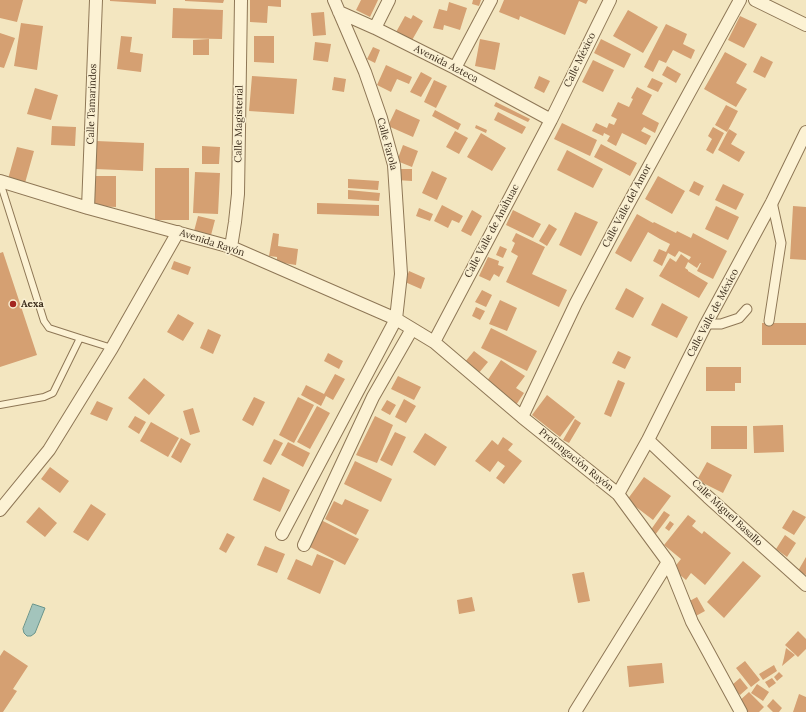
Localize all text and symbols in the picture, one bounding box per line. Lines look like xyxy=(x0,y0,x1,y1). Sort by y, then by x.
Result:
street label: Calle México xyxy=(562,31,598,89)
street label: Avenida Azteca xyxy=(412,43,480,85)
street label: Calle Tamarindos xyxy=(85,63,99,145)
street label: Calle Magisterial xyxy=(232,85,246,163)
street label: Calle Farola xyxy=(374,116,400,172)
street label: Calle Valle del Amor xyxy=(600,162,654,250)
street label: Calle Valle de Anáhuac xyxy=(462,182,522,280)
street label: Avenida Rayón xyxy=(178,227,246,259)
street label: Calle Valle de México xyxy=(685,267,741,359)
place label: Aexa xyxy=(21,298,44,310)
marker: Aexa xyxy=(8,299,18,309)
street label: Prolongación Rayón xyxy=(536,426,616,494)
street label: Calle Miguel Basallo xyxy=(689,477,765,549)

